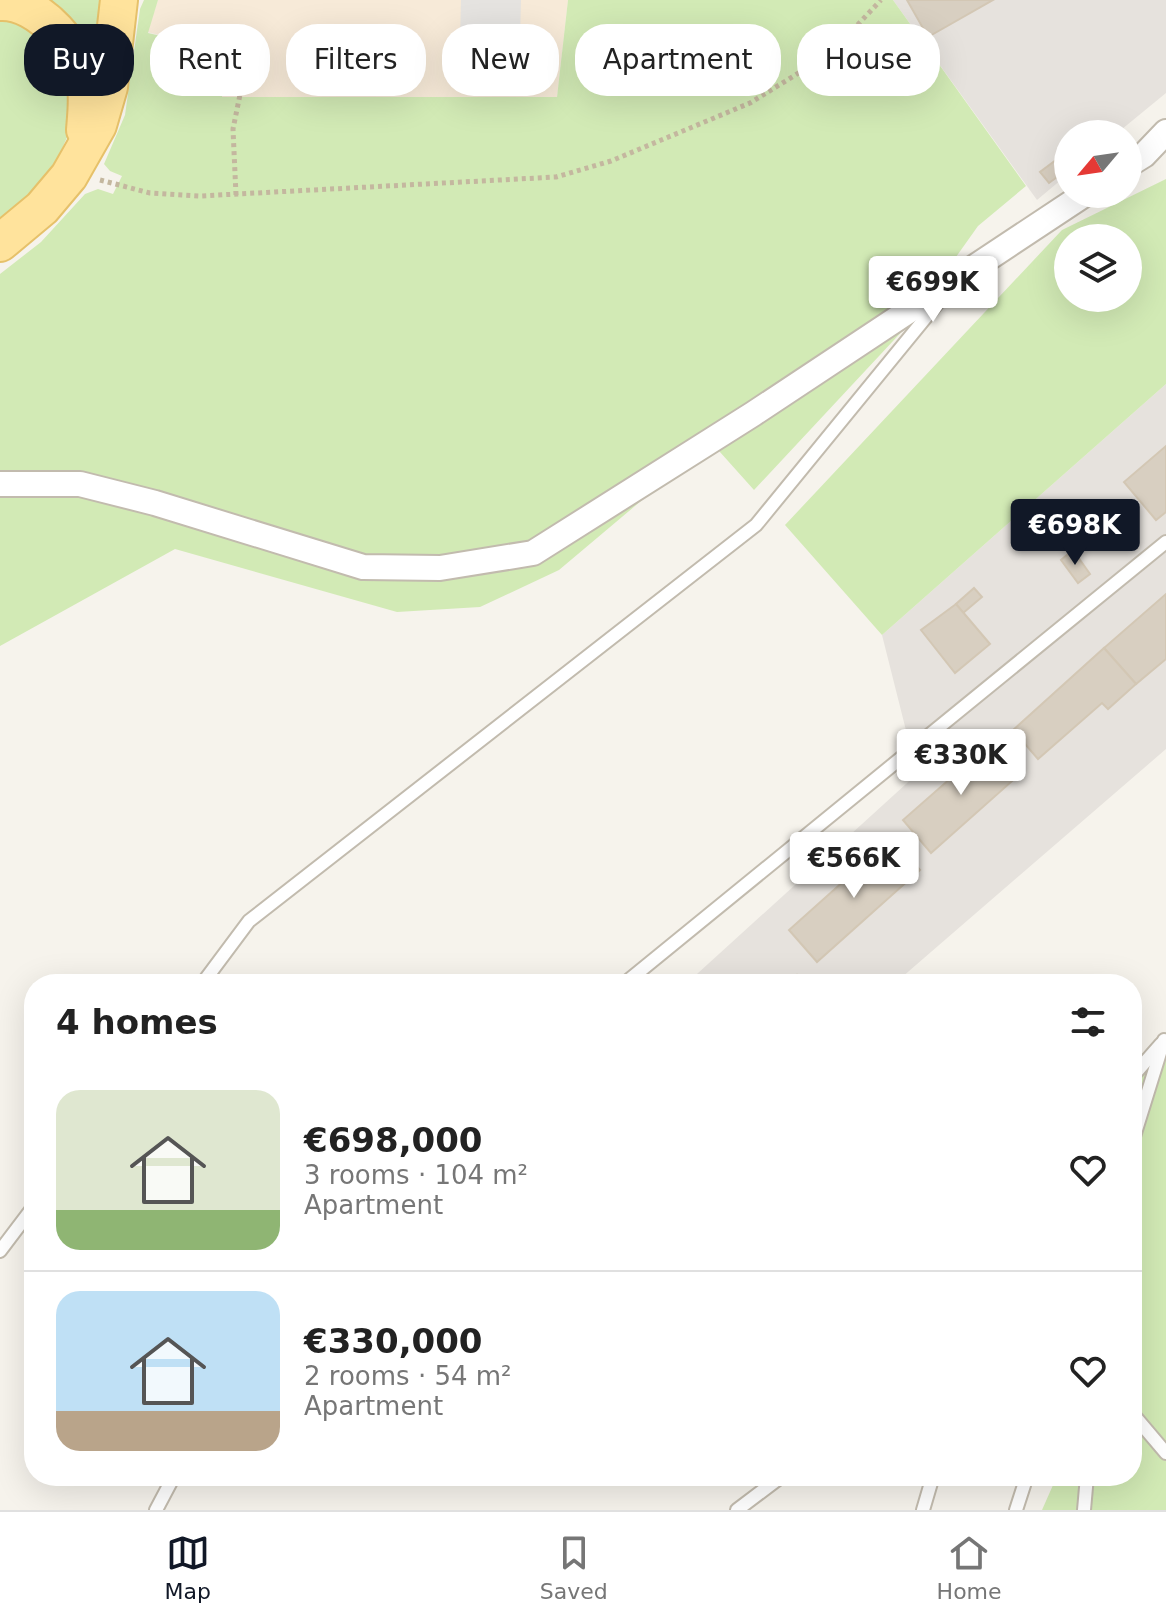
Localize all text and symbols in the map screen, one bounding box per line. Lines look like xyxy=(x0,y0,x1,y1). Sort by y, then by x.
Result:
chip: Buy xyxy=(24,24,134,96)
chip: Rent xyxy=(150,24,270,96)
chip: Filters xyxy=(286,24,426,96)
chip: New xyxy=(442,24,559,96)
chip: Apartment xyxy=(575,24,781,96)
chip: House xyxy=(797,24,940,96)
north arrow xyxy=(1054,120,1142,208)
map controls xyxy=(1054,120,1142,312)
button: layers xyxy=(1054,224,1142,312)
pin: €699K xyxy=(877,256,989,324)
text: €699K xyxy=(887,267,979,297)
pin: €698K xyxy=(1019,499,1131,567)
text: €698K xyxy=(1029,510,1121,540)
pin: €330K xyxy=(905,729,1017,797)
text: €330K xyxy=(915,740,1007,770)
pin: €566K xyxy=(798,832,910,900)
text: €566K xyxy=(808,843,900,873)
icon: filters xyxy=(1066,1000,1110,1044)
text: 4 homes xyxy=(56,1002,218,1042)
text: €698,000 xyxy=(304,1120,483,1160)
icon: home xyxy=(120,1122,216,1218)
icon: heart xyxy=(1066,1148,1110,1192)
text: 3 rooms · 104 m² xyxy=(304,1160,528,1190)
text: Apartment xyxy=(304,1190,443,1220)
text: €330,000 xyxy=(304,1321,483,1361)
icon: home xyxy=(120,1323,216,1419)
icon: heart xyxy=(1066,1349,1110,1393)
text: 2 rooms · 54 m² xyxy=(304,1361,512,1391)
text: Apartment xyxy=(304,1391,443,1421)
tab: Map xyxy=(164,1531,211,1604)
tab: Saved xyxy=(540,1531,608,1604)
tab: Home xyxy=(937,1531,1002,1604)

